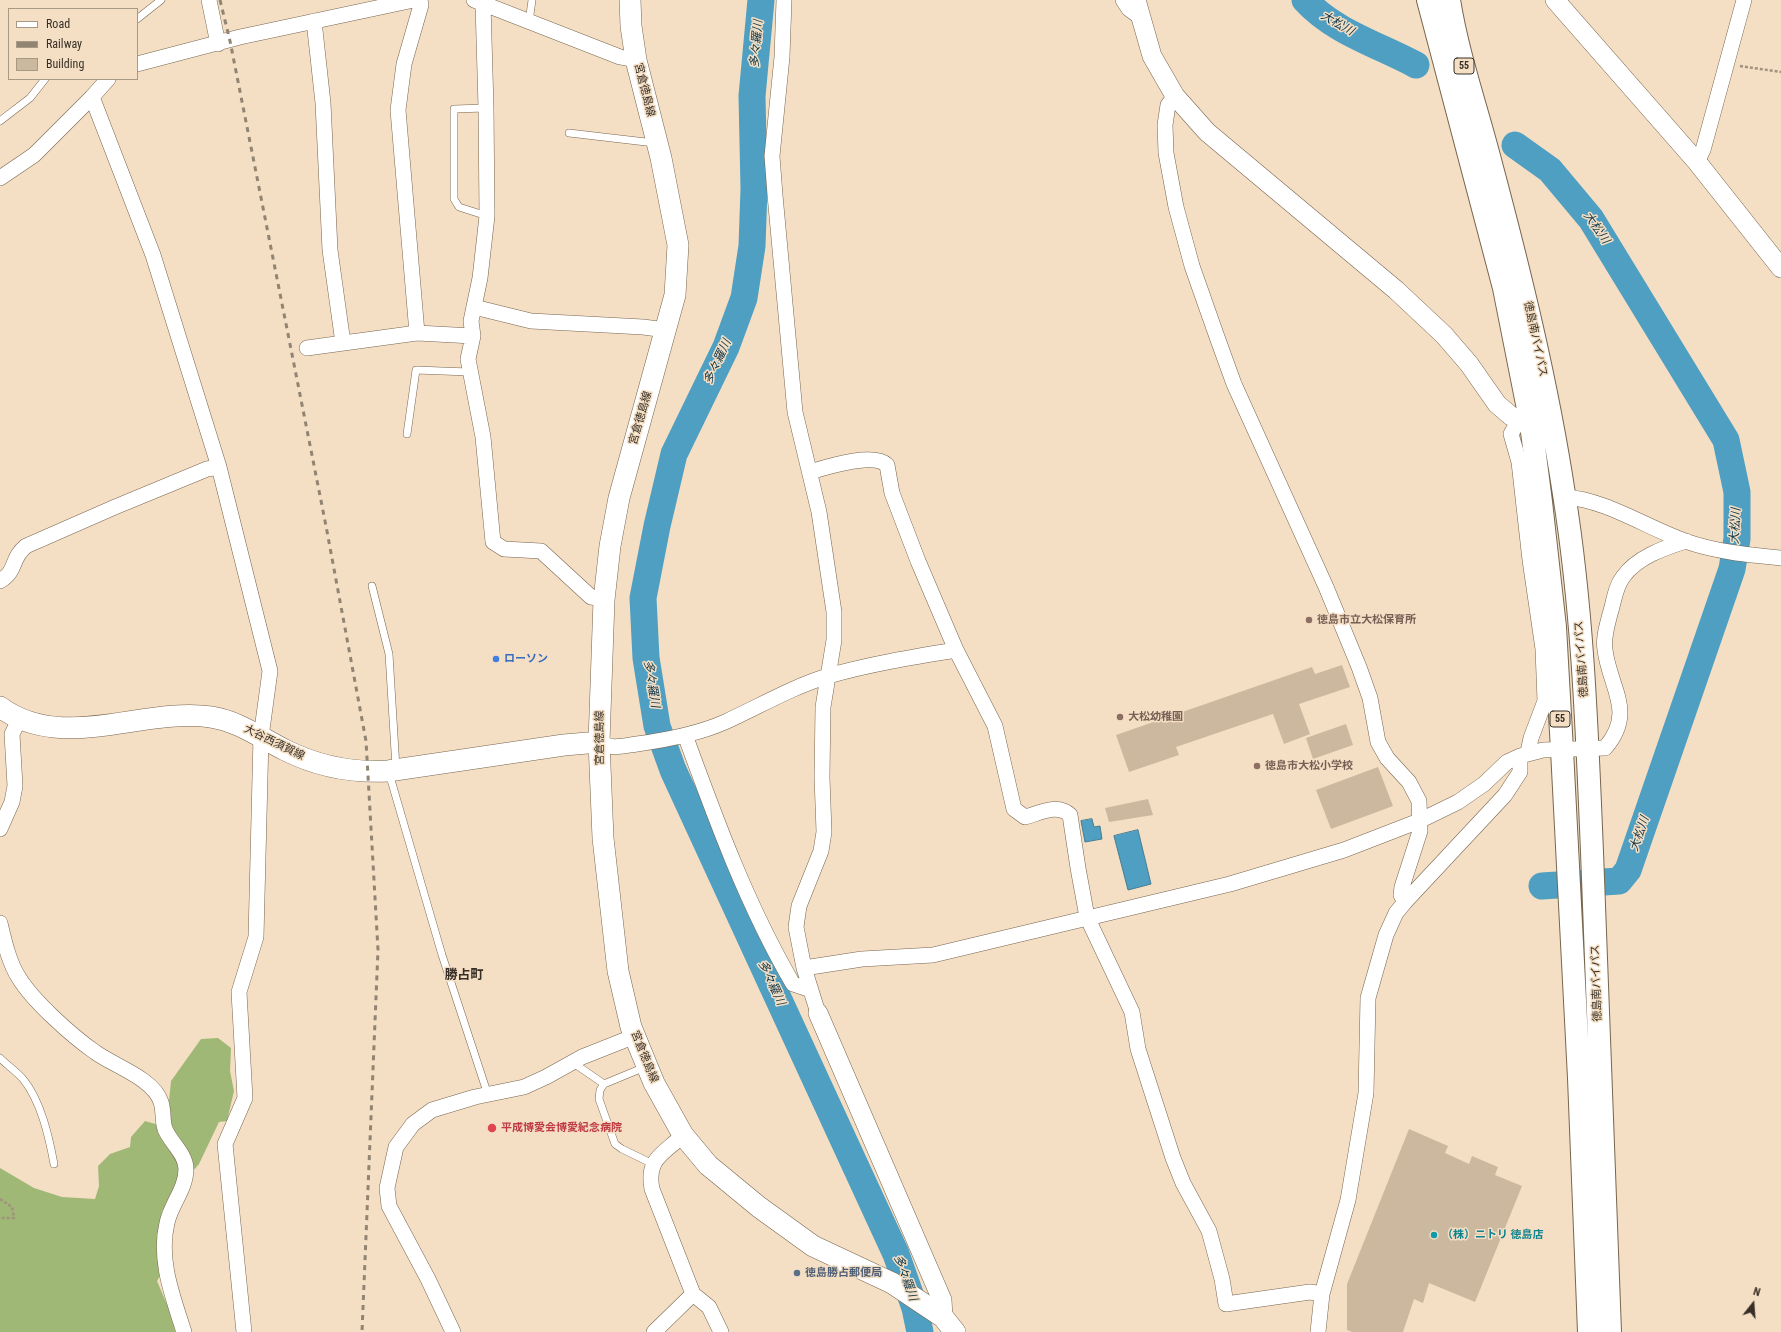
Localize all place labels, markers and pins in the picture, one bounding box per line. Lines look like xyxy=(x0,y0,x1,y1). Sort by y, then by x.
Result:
place label: 徳島市立大松保育所 xyxy=(1317,613,1416,627)
marker: 徳島市立大松保育所 xyxy=(1304,615,1314,625)
place label: ローソン xyxy=(504,652,548,666)
marker: ローソン xyxy=(491,654,501,664)
place label: 大松幼稚園 xyxy=(1128,710,1183,724)
marker: 大松幼稚園 xyxy=(1115,712,1125,722)
place label: 徳島市大松小学校 xyxy=(1265,759,1353,773)
marker: 徳島市大松小学校 xyxy=(1252,761,1262,771)
place label: 平成博愛会博愛紀念病院 xyxy=(501,1121,622,1135)
marker: 平成博愛会博愛紀念病院 xyxy=(486,1122,498,1134)
place label: （株）ニトリ 徳島店 xyxy=(1442,1228,1544,1242)
marker: （株）ニトリ 徳島店 xyxy=(1429,1230,1439,1240)
place label: 徳島勝占郵便局 xyxy=(805,1266,882,1280)
marker: 徳島勝占郵便局 xyxy=(792,1268,802,1278)

